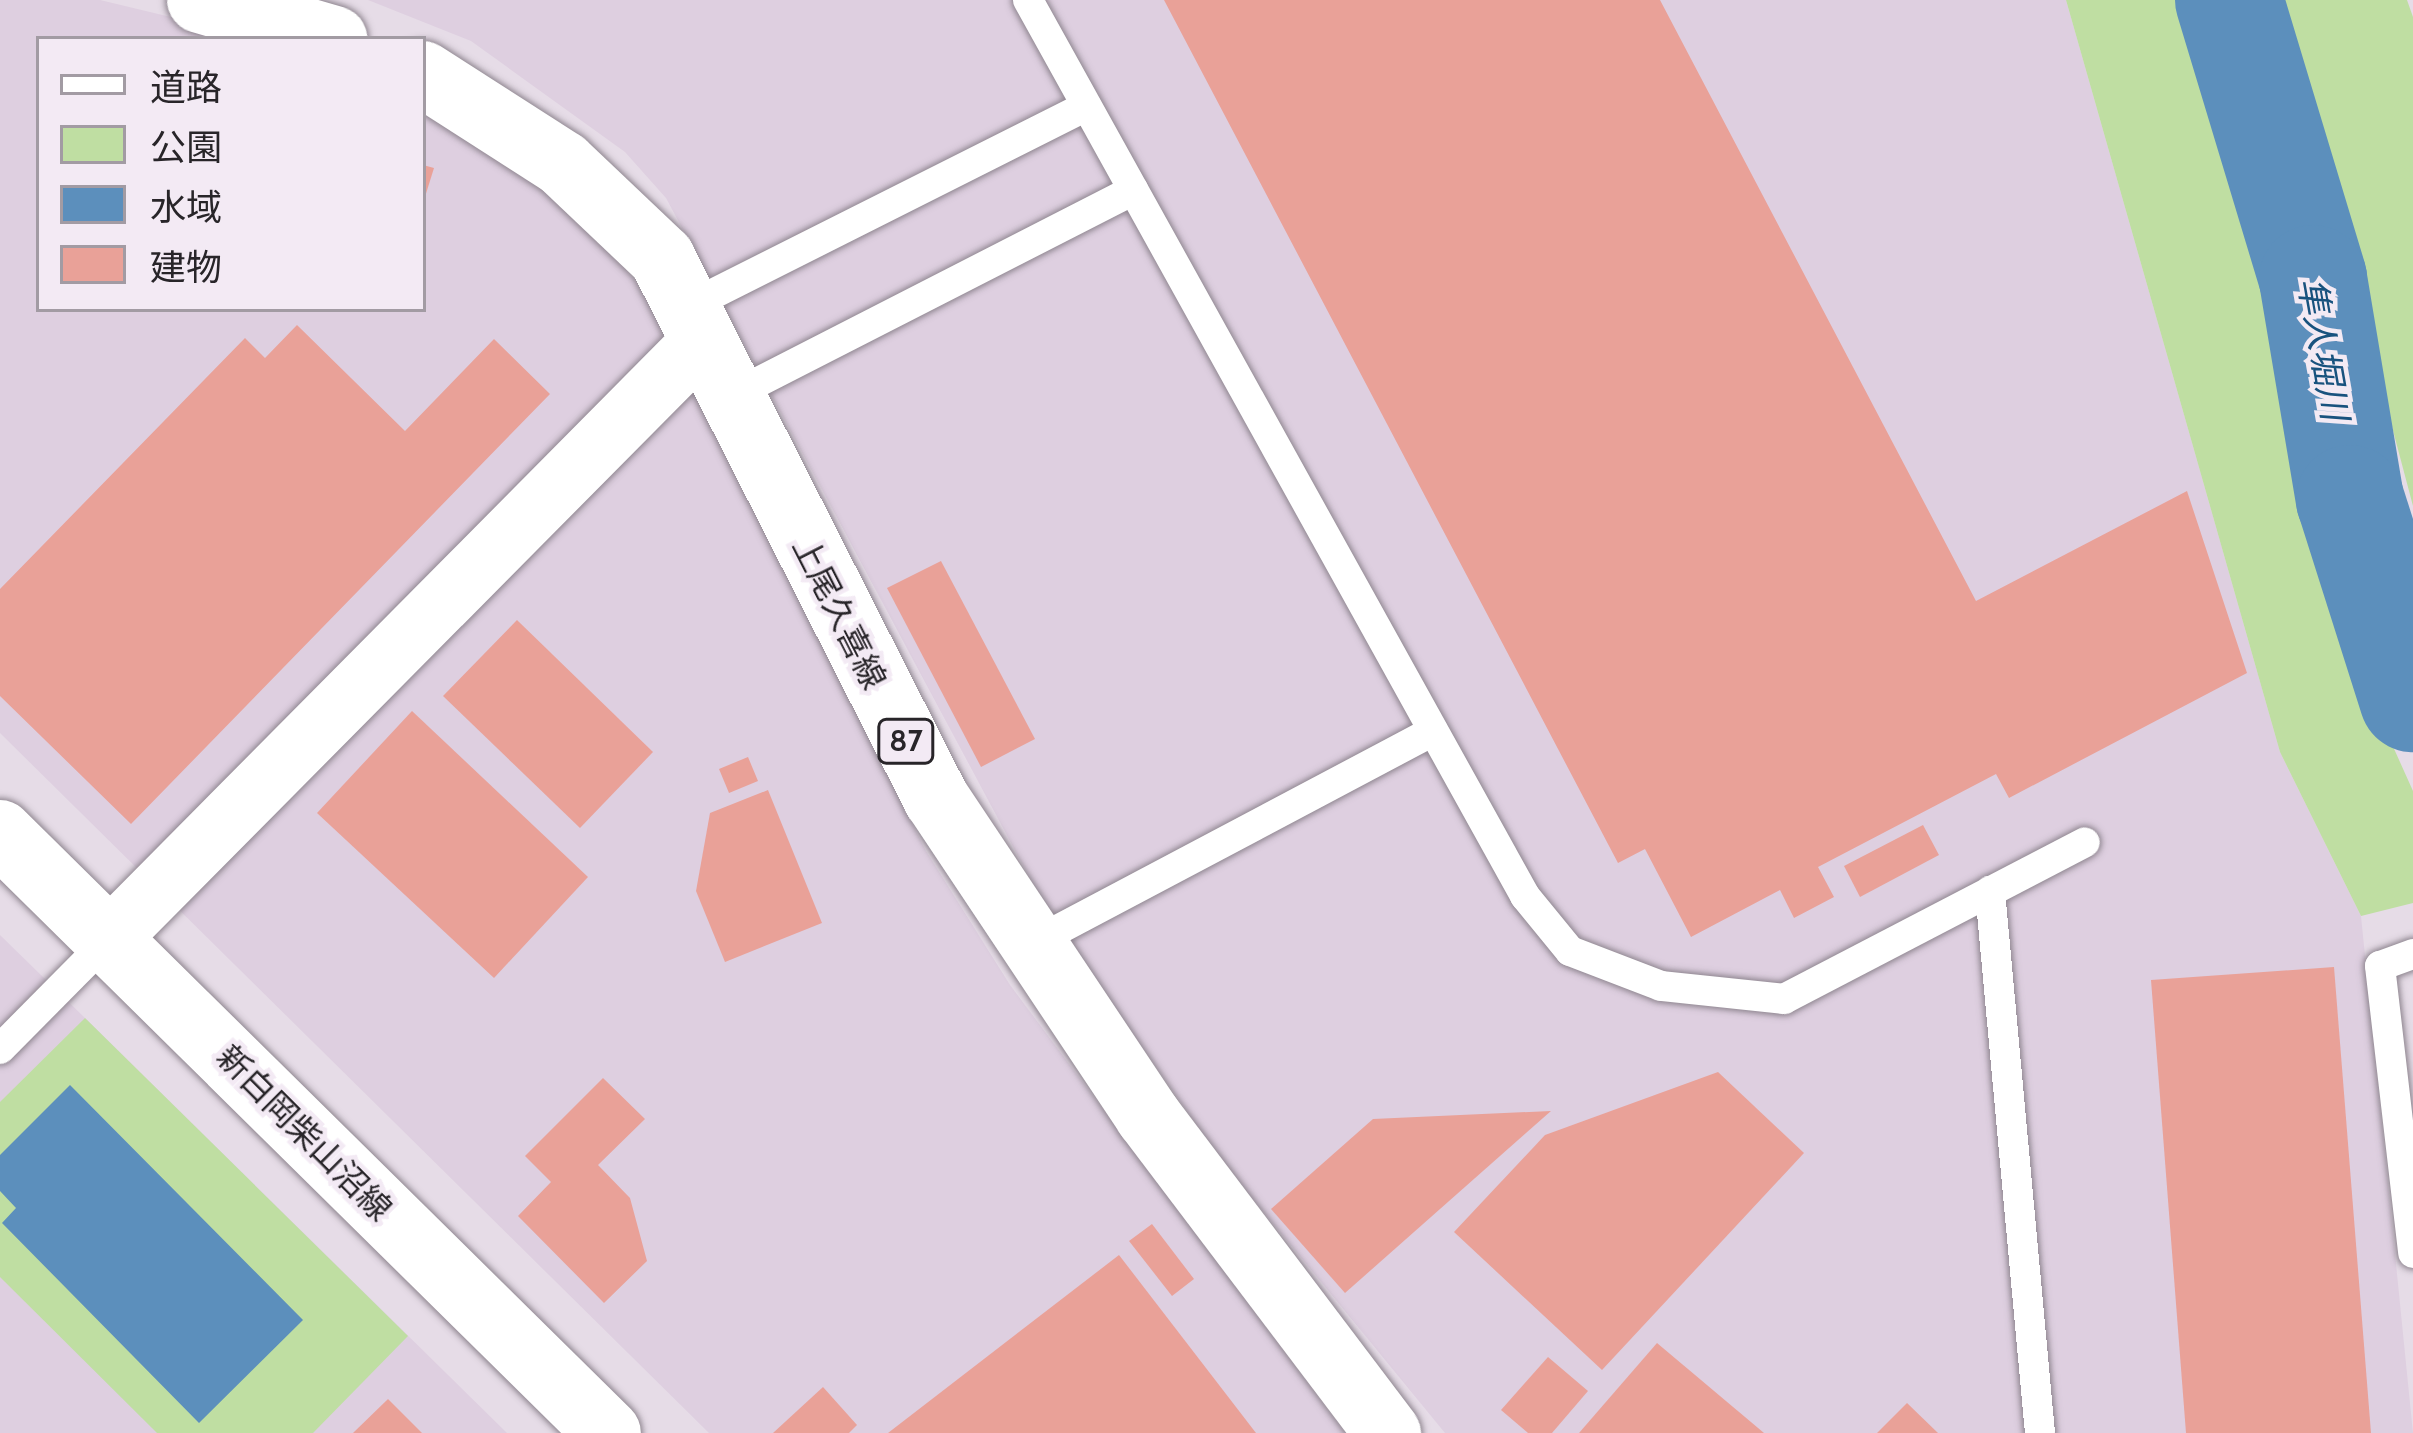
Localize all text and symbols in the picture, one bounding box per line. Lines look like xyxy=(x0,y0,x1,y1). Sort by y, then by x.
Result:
legend xyxy=(36,36,426,312)
text: 道路 xyxy=(150,65,222,109)
text: 公園 xyxy=(150,125,222,169)
text: 水域 xyxy=(150,185,222,229)
text: 建物 xyxy=(150,245,222,289)
water label: 隼人堀川 xyxy=(2289,274,2357,424)
street label: 上尾久喜線 xyxy=(784,531,894,695)
road number: 87 xyxy=(876,717,936,765)
street label: 新白岡柴山沼線 xyxy=(208,1037,400,1229)

